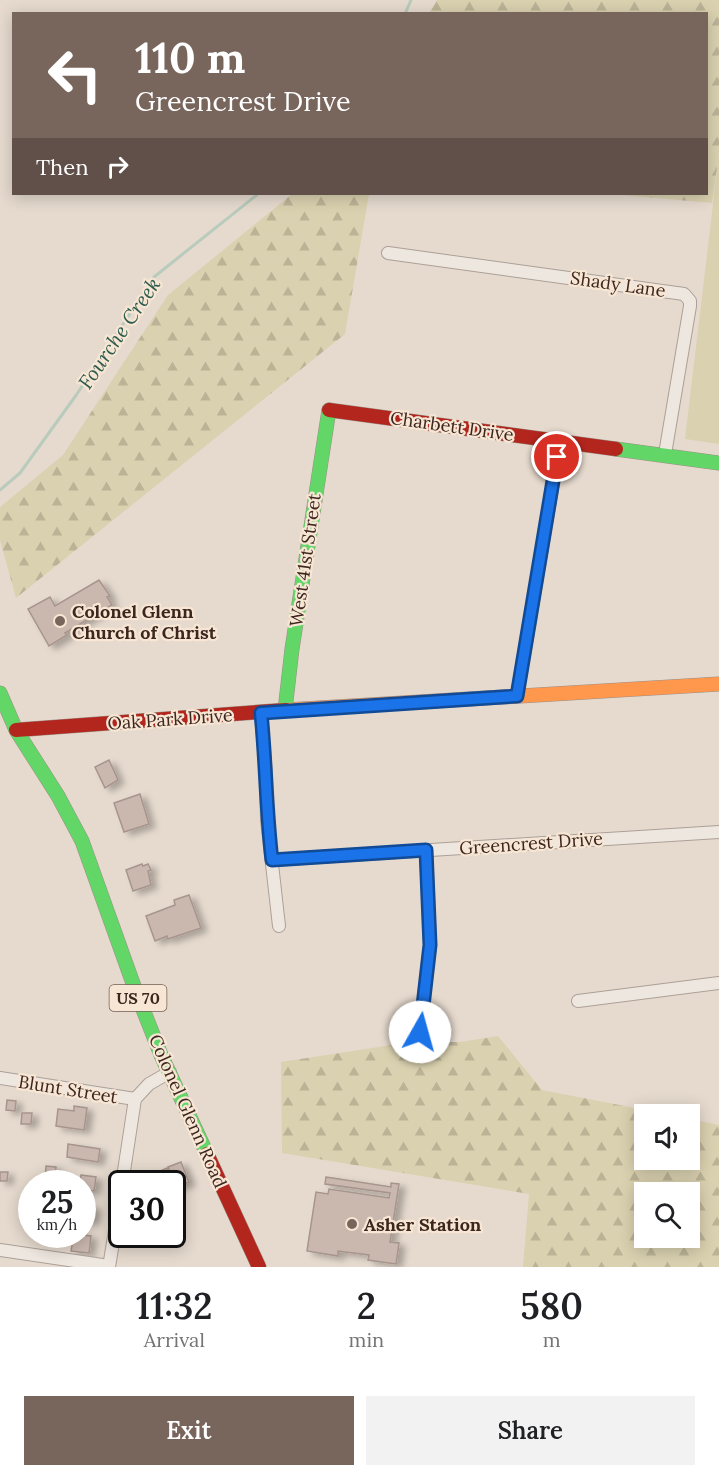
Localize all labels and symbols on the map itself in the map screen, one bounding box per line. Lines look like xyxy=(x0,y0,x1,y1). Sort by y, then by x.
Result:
street label: Shady Lane xyxy=(569,266,667,302)
water label: Fourche Creek xyxy=(73,272,165,394)
street label: Charbett Drive xyxy=(389,406,515,446)
pin xyxy=(531,431,582,482)
street label: West 41st Street xyxy=(284,492,326,628)
place label: Colonel Glenn Church of Christ xyxy=(72,600,217,644)
marker: Colonel Glenn Church of Christ xyxy=(53,614,67,628)
street label: Oak Park Drive xyxy=(107,703,233,735)
street label: Greencrest Drive xyxy=(458,826,604,859)
road number: US 70 xyxy=(110,985,166,1011)
position arrow xyxy=(388,1000,452,1064)
street label: Colonel Glenn Road xyxy=(144,1031,232,1192)
street label: Blunt Street xyxy=(17,1070,119,1108)
speed limit sign: 30 xyxy=(108,1170,186,1248)
place label: Asher Station xyxy=(364,1213,482,1236)
marker: Asher Station xyxy=(345,1217,359,1231)

